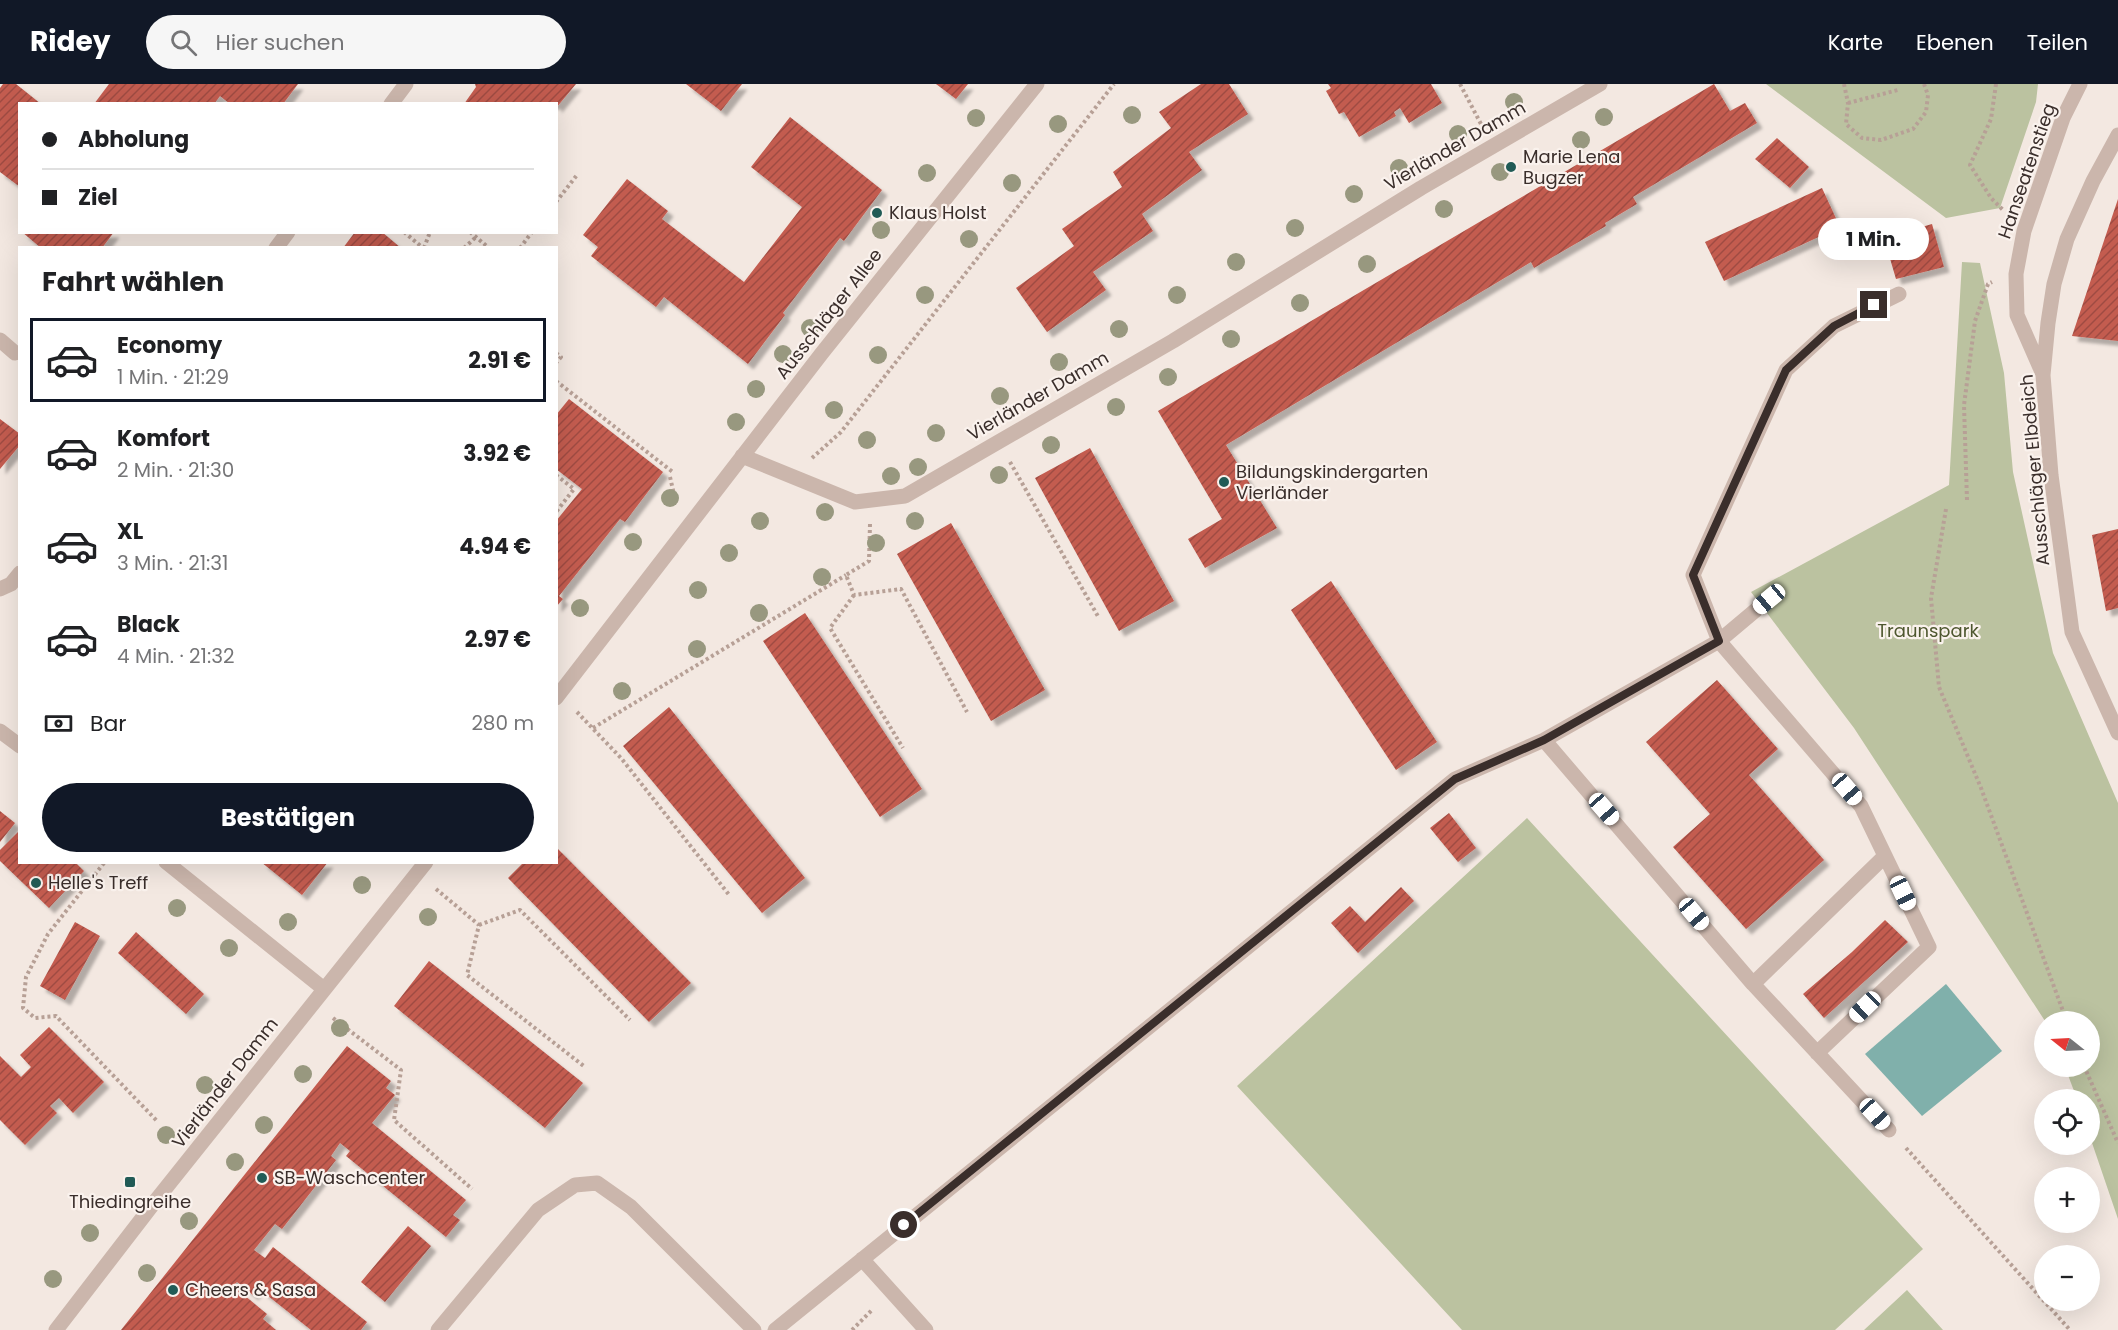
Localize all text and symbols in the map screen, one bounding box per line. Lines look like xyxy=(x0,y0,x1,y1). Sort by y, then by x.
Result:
search box xyxy=(146,15,566,69)
text: Ridey xyxy=(30,22,110,61)
icon: search xyxy=(167,26,200,59)
text: Hier suchen xyxy=(215,27,345,58)
text: Karte xyxy=(1828,28,1883,57)
text: Ebenen xyxy=(1916,28,1994,57)
text: Teilen xyxy=(2027,28,2088,57)
street label: Vierländer Damm xyxy=(1379,95,1530,196)
street label: Hanseatenstieg xyxy=(1992,100,2061,242)
text: Abholung xyxy=(78,124,189,155)
place label: Marie Lena Bugzer xyxy=(1523,144,1620,190)
marker: Marie Lena Bugzer xyxy=(1504,160,1518,174)
text: Ziel xyxy=(78,182,118,213)
place label: Klaus Holst xyxy=(889,200,986,225)
marker: Klaus Holst xyxy=(870,206,884,220)
callout: 1 Min. xyxy=(1818,218,1930,260)
text: 1 Min. xyxy=(1846,225,1901,253)
street label: Ausschläger Allee xyxy=(770,243,888,384)
text: Fahrt wählen xyxy=(42,263,224,300)
route end xyxy=(1860,291,1887,318)
text: Economy xyxy=(117,330,222,361)
icon: car xyxy=(45,333,99,387)
text: 2.91 € xyxy=(468,345,531,376)
street label: Vierländer Damm xyxy=(962,345,1113,446)
text: 1 Min. · 21:29 xyxy=(117,363,229,391)
street label: Ausschläger Elbdeich xyxy=(2014,373,2055,567)
text: Komfort xyxy=(117,423,210,454)
icon: car xyxy=(45,426,99,480)
text: 3.92 € xyxy=(463,438,531,469)
text: 2 Min. · 21:30 xyxy=(117,456,234,484)
place label: Bildungskindergarten Vierländer xyxy=(1236,459,1428,505)
marker: Bildungskindergarten Vierländer xyxy=(1217,475,1231,489)
text: XL xyxy=(117,516,143,547)
icon: car xyxy=(45,519,99,573)
text: 4.94 € xyxy=(459,531,531,562)
text: 3 Min. · 21:31 xyxy=(117,549,229,577)
car xyxy=(1749,581,1789,617)
text: Black xyxy=(117,609,180,640)
icon: car xyxy=(45,612,99,666)
park label: Traunspark xyxy=(1877,618,1979,643)
text: 2.97 € xyxy=(465,624,531,655)
text: 4 Min. · 21:32 xyxy=(117,642,234,670)
icon: cash xyxy=(42,707,75,740)
text: Bar xyxy=(90,708,127,739)
text: 280 m xyxy=(471,709,534,737)
car xyxy=(1828,770,1866,808)
button: Bestätigen xyxy=(42,783,534,852)
car xyxy=(1585,790,1623,828)
place label: Helle's Treff xyxy=(48,870,148,895)
car xyxy=(1887,873,1919,913)
marker: Helle's Treff xyxy=(29,876,43,890)
car xyxy=(1676,894,1712,934)
car xyxy=(1846,988,1884,1026)
north arrow xyxy=(2034,1011,2100,1077)
map controls xyxy=(2034,1011,2100,1311)
street label: Vierländer Damm xyxy=(166,1012,284,1153)
button: locate xyxy=(2034,1089,2100,1155)
car xyxy=(1856,1095,1894,1133)
place label: SB-Waschcenter xyxy=(274,1165,425,1190)
button: + xyxy=(2034,1167,2100,1233)
marker: SB-Waschcenter xyxy=(255,1171,269,1185)
marker: Thiedingreihe xyxy=(123,1175,137,1189)
place label: Thiedingreihe xyxy=(69,1189,191,1214)
route start xyxy=(890,1211,917,1238)
button: − xyxy=(2034,1245,2100,1311)
place label: Cheers & Sasa xyxy=(185,1277,316,1302)
marker: Cheers & Sasa xyxy=(166,1283,180,1297)

